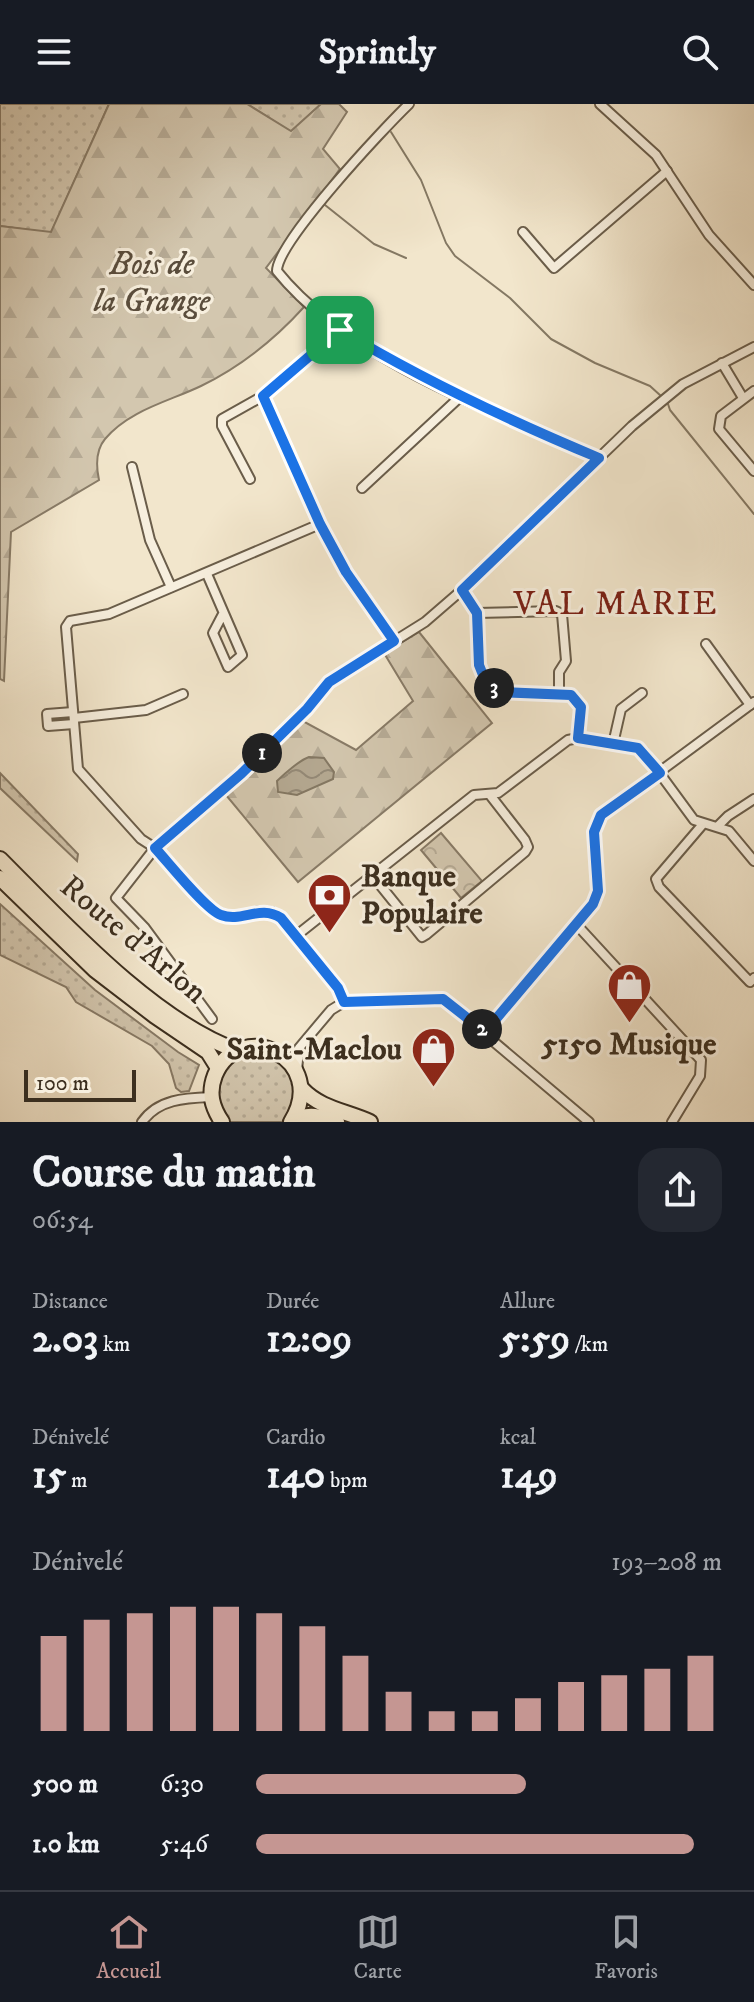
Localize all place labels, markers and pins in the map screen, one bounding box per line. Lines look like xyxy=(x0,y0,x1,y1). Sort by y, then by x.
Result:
pin xyxy=(306,296,374,364)
pin: 3 xyxy=(474,668,514,708)
pin: 1 xyxy=(242,733,282,773)
place label: Banque Populaire xyxy=(361,857,483,934)
bank icon: Banque Populaire xyxy=(306,871,354,934)
shop icon: 5150 Musique xyxy=(605,962,653,1025)
pin: 2 xyxy=(462,1009,502,1049)
place label: 5150 Musique xyxy=(540,1025,717,1065)
shop icon: Saint-Maclou xyxy=(409,1026,457,1089)
place label: Saint-Maclou xyxy=(226,1030,402,1070)

